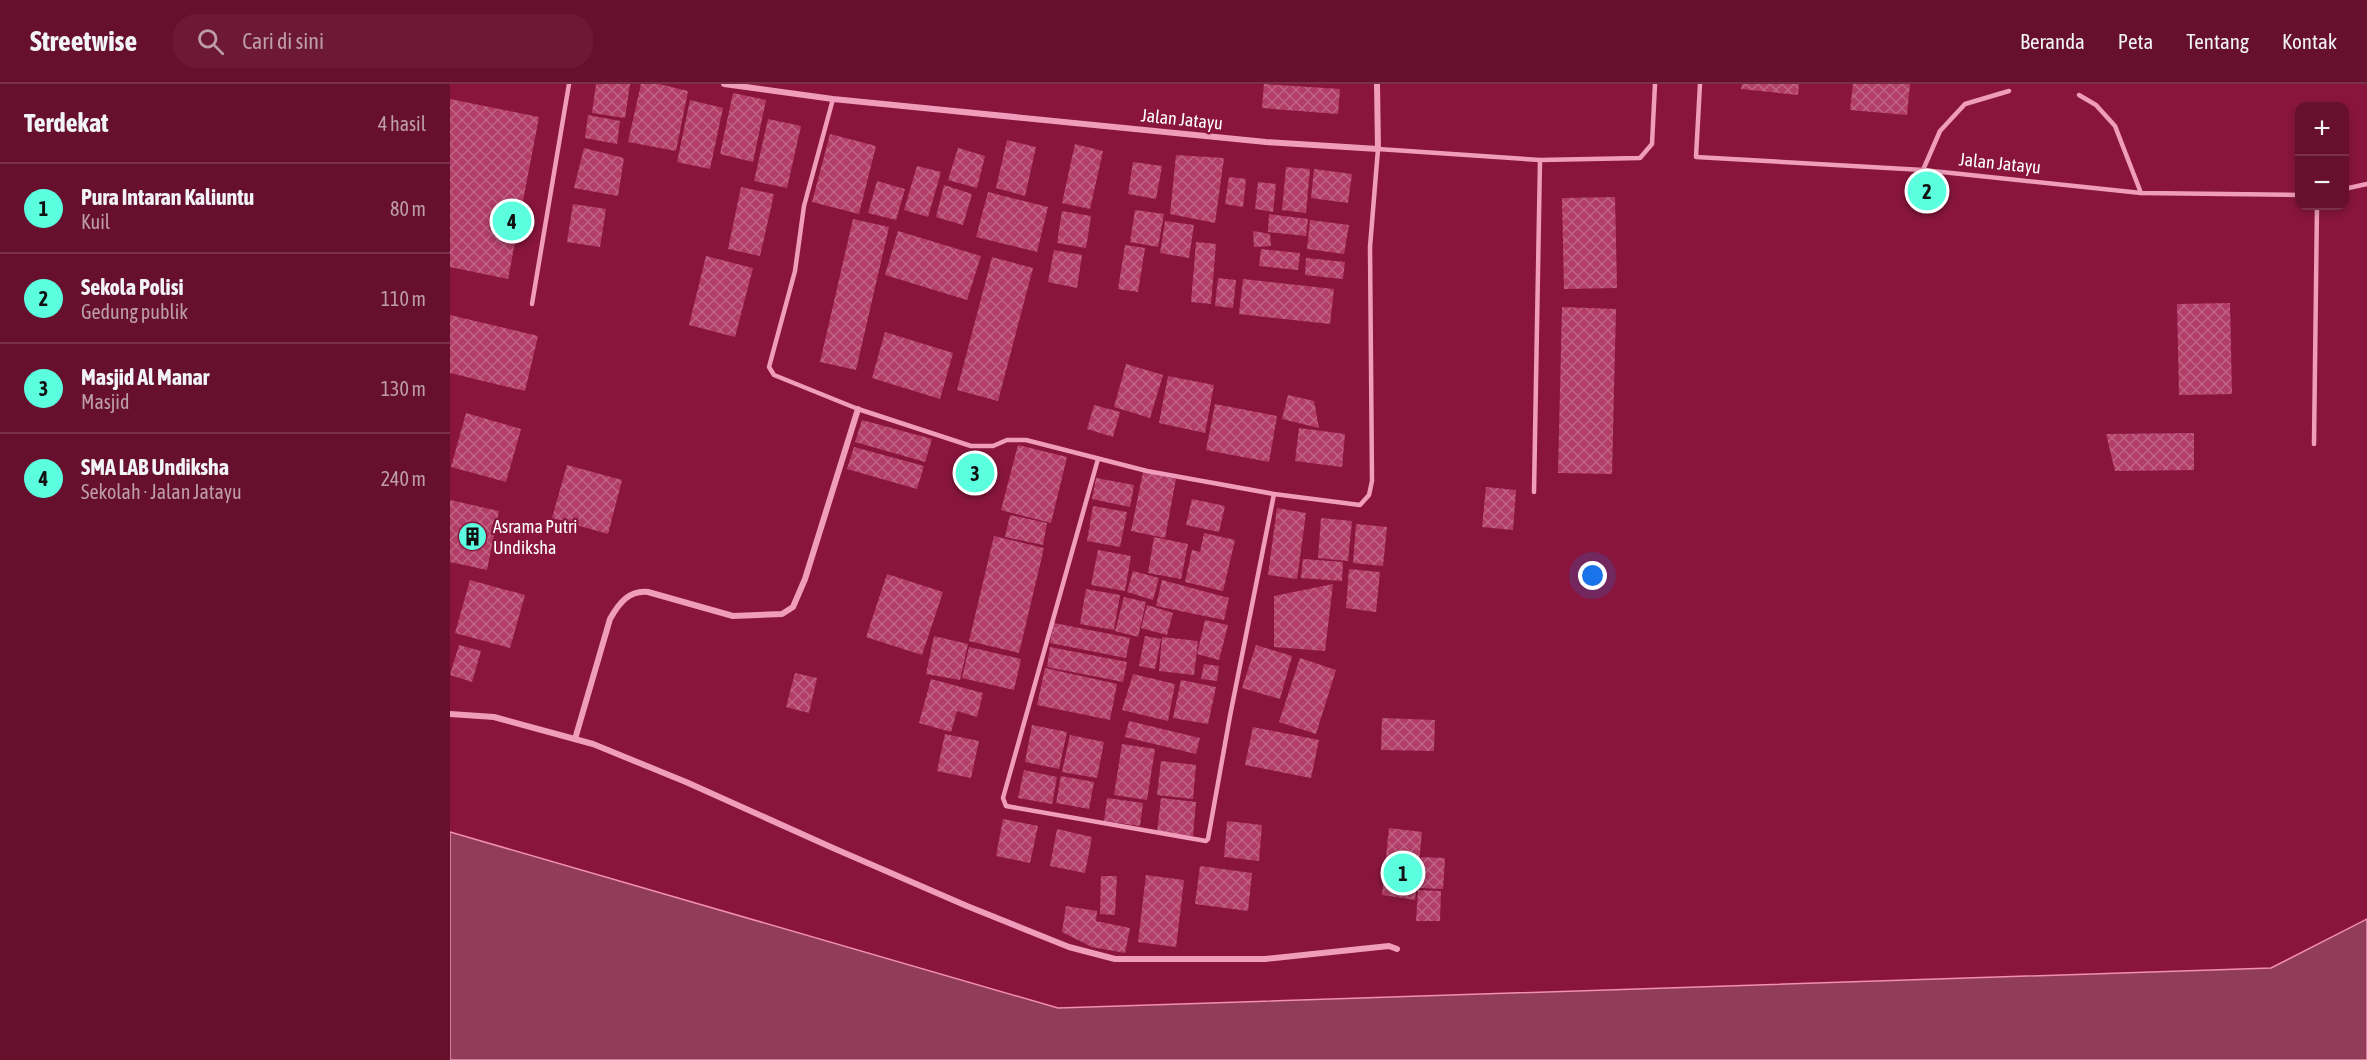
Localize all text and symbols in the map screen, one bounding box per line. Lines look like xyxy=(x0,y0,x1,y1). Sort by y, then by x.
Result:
search box xyxy=(173,14,593,68)
text: Streetwise xyxy=(30,25,137,57)
icon: search xyxy=(194,25,227,58)
text: Cari di sini xyxy=(242,28,324,54)
text: Beranda xyxy=(2020,29,2085,53)
text: Peta xyxy=(2118,29,2153,53)
text: Tentang xyxy=(2186,29,2249,53)
text: Kontak xyxy=(2282,29,2337,53)
map controls xyxy=(2295,102,2349,210)
button: + xyxy=(2295,102,2349,156)
street label: Jalan Jatayu xyxy=(1140,104,1224,134)
text: Terdekat xyxy=(24,108,108,138)
text: 4 hasil xyxy=(378,112,426,135)
street label: Jalan Jatayu xyxy=(1958,148,2042,178)
button: − xyxy=(2295,156,2349,210)
pin: 2 xyxy=(1908,168,1946,214)
text: Pura Intaran Kaliuntu xyxy=(81,184,254,210)
text: 1 xyxy=(39,197,48,220)
text: 80 m xyxy=(390,197,426,220)
pin: 4 xyxy=(492,198,532,244)
text: Kuil xyxy=(81,210,110,233)
text: Sekola Polisi xyxy=(81,274,184,300)
text: 2 xyxy=(39,287,48,310)
text: 110 m xyxy=(381,287,426,310)
text: Gedung publik xyxy=(81,300,188,323)
text: Masjid Al Manar xyxy=(81,364,209,390)
text: 3 xyxy=(39,377,48,400)
text: 130 m xyxy=(381,377,426,400)
text: Masjid xyxy=(81,390,129,413)
pin: 3 xyxy=(956,450,994,496)
text: SMA LAB Undiksha xyxy=(81,454,229,480)
text: 4 xyxy=(39,467,48,490)
text: 240 m xyxy=(381,467,426,490)
text: Sekolah · Jalan Jatayu xyxy=(81,480,242,503)
place label: Asrama Putri Undiksha xyxy=(493,516,577,558)
building icon: Asrama Putri Undiksha xyxy=(456,520,488,552)
your location xyxy=(1578,561,1607,590)
pin: 1 xyxy=(1384,850,1422,896)

